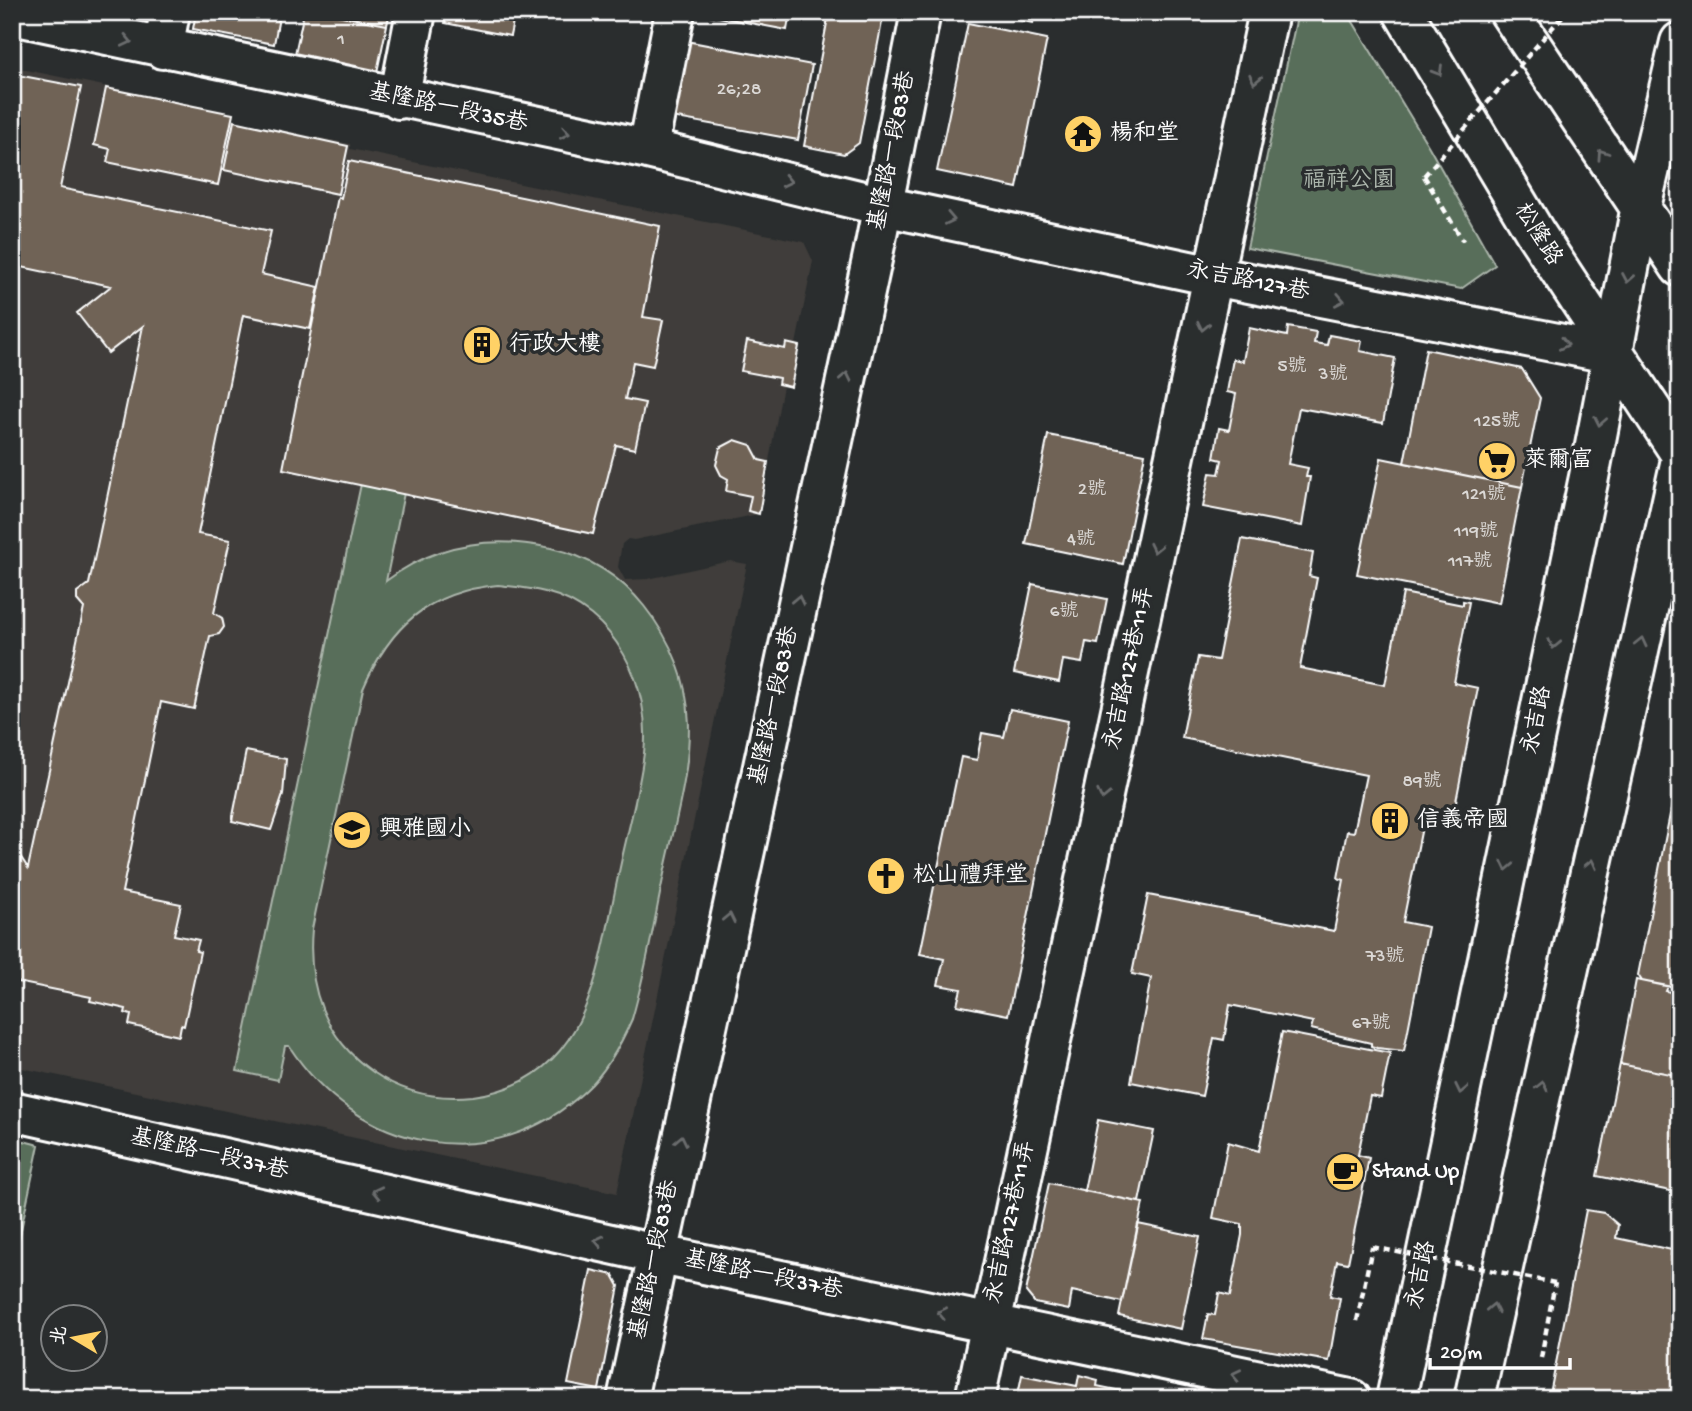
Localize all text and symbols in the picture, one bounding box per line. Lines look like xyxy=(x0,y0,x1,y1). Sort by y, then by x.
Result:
house number: 1 xyxy=(336,29,345,52)
one-way arrow xyxy=(121,33,133,47)
one-way arrow xyxy=(1429,64,1442,77)
street label: 基隆路一段83巷 xyxy=(863,67,922,233)
one-way arrow xyxy=(1248,73,1263,85)
street label: 基隆路一段35巷 xyxy=(366,78,531,139)
house number: 26;28 xyxy=(717,79,761,102)
temple icon: 楊和堂 xyxy=(1062,113,1104,155)
place label: 楊和堂 xyxy=(1110,120,1179,148)
one-way arrow xyxy=(559,124,571,139)
one-way arrow xyxy=(1598,149,1610,162)
park label: 福祥公園 xyxy=(1303,167,1395,195)
one-way arrow xyxy=(781,173,793,188)
street label: 松隆路 xyxy=(1507,198,1568,271)
one-way arrow xyxy=(944,211,956,226)
street label: 永吉路127巷 xyxy=(1184,256,1313,307)
one-way arrow xyxy=(1621,272,1636,284)
one-way arrow xyxy=(1334,292,1346,307)
one-way arrow xyxy=(1196,320,1211,332)
building icon: 行政大樓 xyxy=(461,324,503,366)
place label: 行政大樓 xyxy=(509,331,601,359)
one-way arrow xyxy=(1558,335,1570,350)
house number: 5號 xyxy=(1278,355,1307,379)
house number: 3號 xyxy=(1318,363,1347,387)
one-way arrow xyxy=(838,371,852,383)
house number: 125號 xyxy=(1473,410,1520,434)
one-way arrow xyxy=(1594,415,1609,427)
supermarket icon: 萊爾富 xyxy=(1476,440,1518,482)
place label: 萊爾富 xyxy=(1524,447,1593,475)
house number: 2號 xyxy=(1078,478,1106,502)
house number: 121號 xyxy=(1461,483,1506,507)
house number: 119號 xyxy=(1453,520,1498,544)
house number: 4號 xyxy=(1067,528,1095,552)
one-way arrow xyxy=(1149,542,1164,554)
house number: 117號 xyxy=(1447,550,1492,574)
street label: 永吉路127巷11弄 xyxy=(1099,584,1160,752)
one-way arrow xyxy=(789,594,804,606)
house number: 6號 xyxy=(1050,600,1078,624)
street label: 基隆路一段83巷 xyxy=(744,623,805,788)
one-way arrow xyxy=(1632,636,1647,648)
one-way arrow xyxy=(1547,638,1562,650)
street label: 永吉路 xyxy=(1517,683,1558,757)
house number: 89號 xyxy=(1403,770,1441,794)
one-way arrow xyxy=(1096,789,1111,801)
building icon: 信義帝國 xyxy=(1369,800,1411,842)
place label: 信義帝國 xyxy=(1417,806,1509,835)
school or university icon: 興雅國小 xyxy=(331,809,373,851)
place label: 興雅國小 xyxy=(379,816,471,844)
church icon: 松山禮拜堂 xyxy=(865,855,907,897)
one-way arrow xyxy=(1583,858,1598,870)
one-way arrow xyxy=(1501,860,1516,872)
place label: 松山禮拜堂 xyxy=(913,862,1028,890)
one-way arrow xyxy=(720,912,735,924)
house number: 73號 xyxy=(1365,945,1404,969)
house number: 67號 xyxy=(1352,1012,1390,1036)
one-way arrow xyxy=(1534,1080,1548,1092)
one-way arrow xyxy=(1454,1083,1469,1095)
street label: 基隆路一段37巷 xyxy=(127,1123,292,1187)
one-way arrow xyxy=(672,1134,687,1146)
street label: 永吉路127巷11弄 xyxy=(980,1138,1041,1306)
cafe icon: Stand Up xyxy=(1324,1151,1366,1193)
place label: Stand Up xyxy=(1372,1159,1459,1186)
street label: 基隆路一段83巷 xyxy=(624,1177,685,1342)
one-way arrow xyxy=(371,1186,383,1200)
one-way arrow xyxy=(593,1235,605,1250)
street label: 永吉路 xyxy=(1401,1238,1442,1312)
street label: 基隆路一段37巷 xyxy=(681,1245,846,1306)
north arrow xyxy=(38,1302,108,1372)
one-way arrow xyxy=(1485,1302,1500,1314)
one-way arrow xyxy=(936,1307,948,1322)
text: 北 xyxy=(48,1324,74,1347)
scale bar xyxy=(1430,1327,1570,1371)
text: 20 m xyxy=(1440,1342,1482,1367)
one-way arrow xyxy=(1230,1368,1242,1383)

